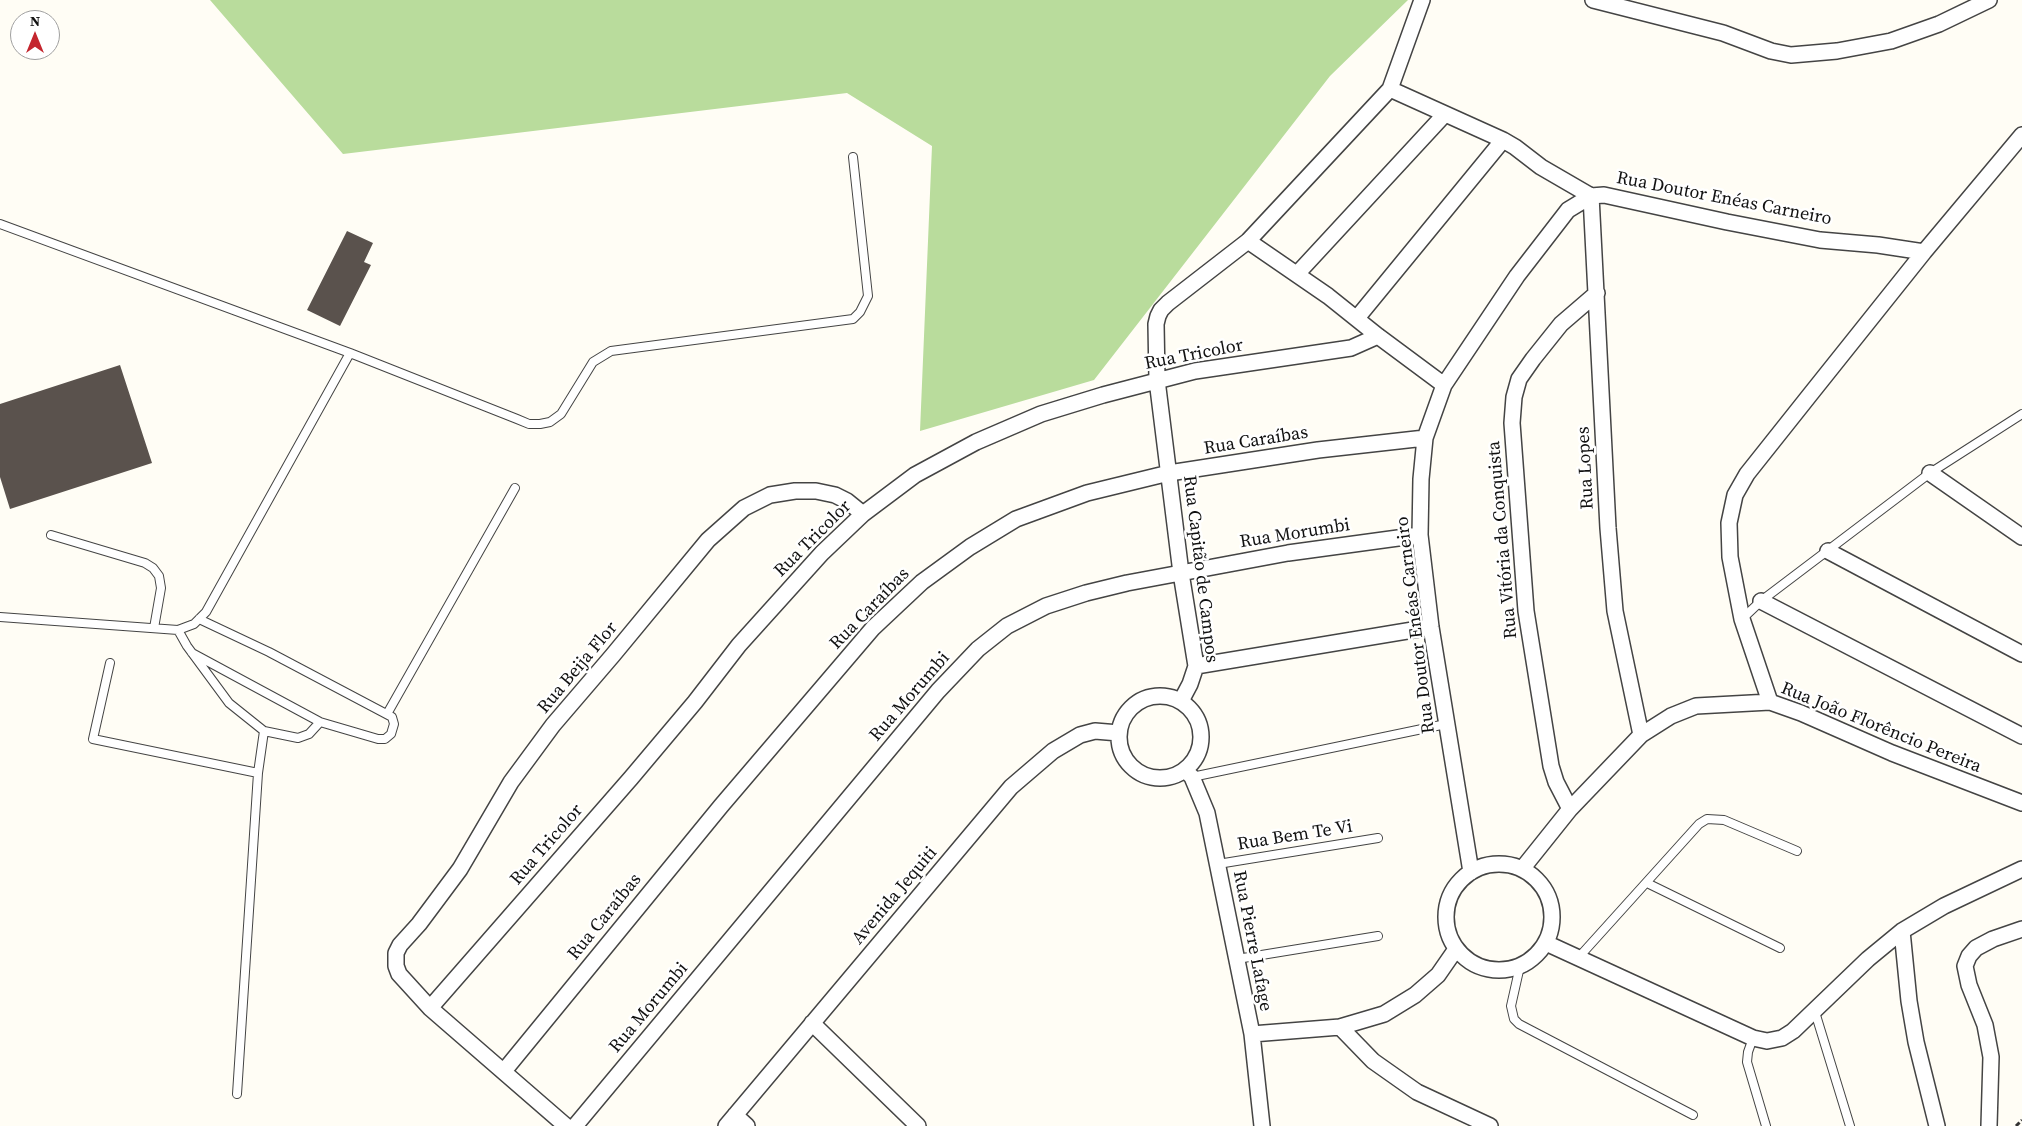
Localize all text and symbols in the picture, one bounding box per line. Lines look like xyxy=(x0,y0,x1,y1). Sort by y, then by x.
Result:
north arrow xyxy=(10,10,60,60)
text: N xyxy=(30,11,40,31)
street label: Rua Doutor Enéas Carneiro xyxy=(1615,168,1833,230)
street label: Rua Tricolor xyxy=(1143,335,1245,375)
street label: Rua Caraíbas xyxy=(1202,422,1310,460)
street label: Rua Lopes xyxy=(1573,426,1599,510)
street label: Rua Vitória da Conquista xyxy=(1484,440,1522,640)
street label: Rua Capitão de Campos xyxy=(1178,474,1222,664)
street label: Rua Tricolor xyxy=(770,496,856,582)
street label: Rua Morumbi xyxy=(1238,515,1352,553)
street label: Rua Doutor Enéas Carneiro xyxy=(1392,515,1440,735)
street label: Rua Caraíbas xyxy=(826,564,914,654)
street label: Rua Beija Flor xyxy=(533,618,623,718)
street label: Rua Morumbi xyxy=(865,648,955,746)
street label: Rua João Florêncio Pereira xyxy=(1778,678,1984,778)
street label: Rua Tricolor xyxy=(506,800,588,890)
street label: Rua Bem Te Vi xyxy=(1236,816,1354,856)
street label: Avenida Jequiti xyxy=(848,843,942,949)
street label: Rua Caraíbas xyxy=(564,869,646,965)
street label: Rua Pierre Lafage xyxy=(1228,869,1276,1013)
street label: Rua Morumbi xyxy=(605,958,693,1058)

